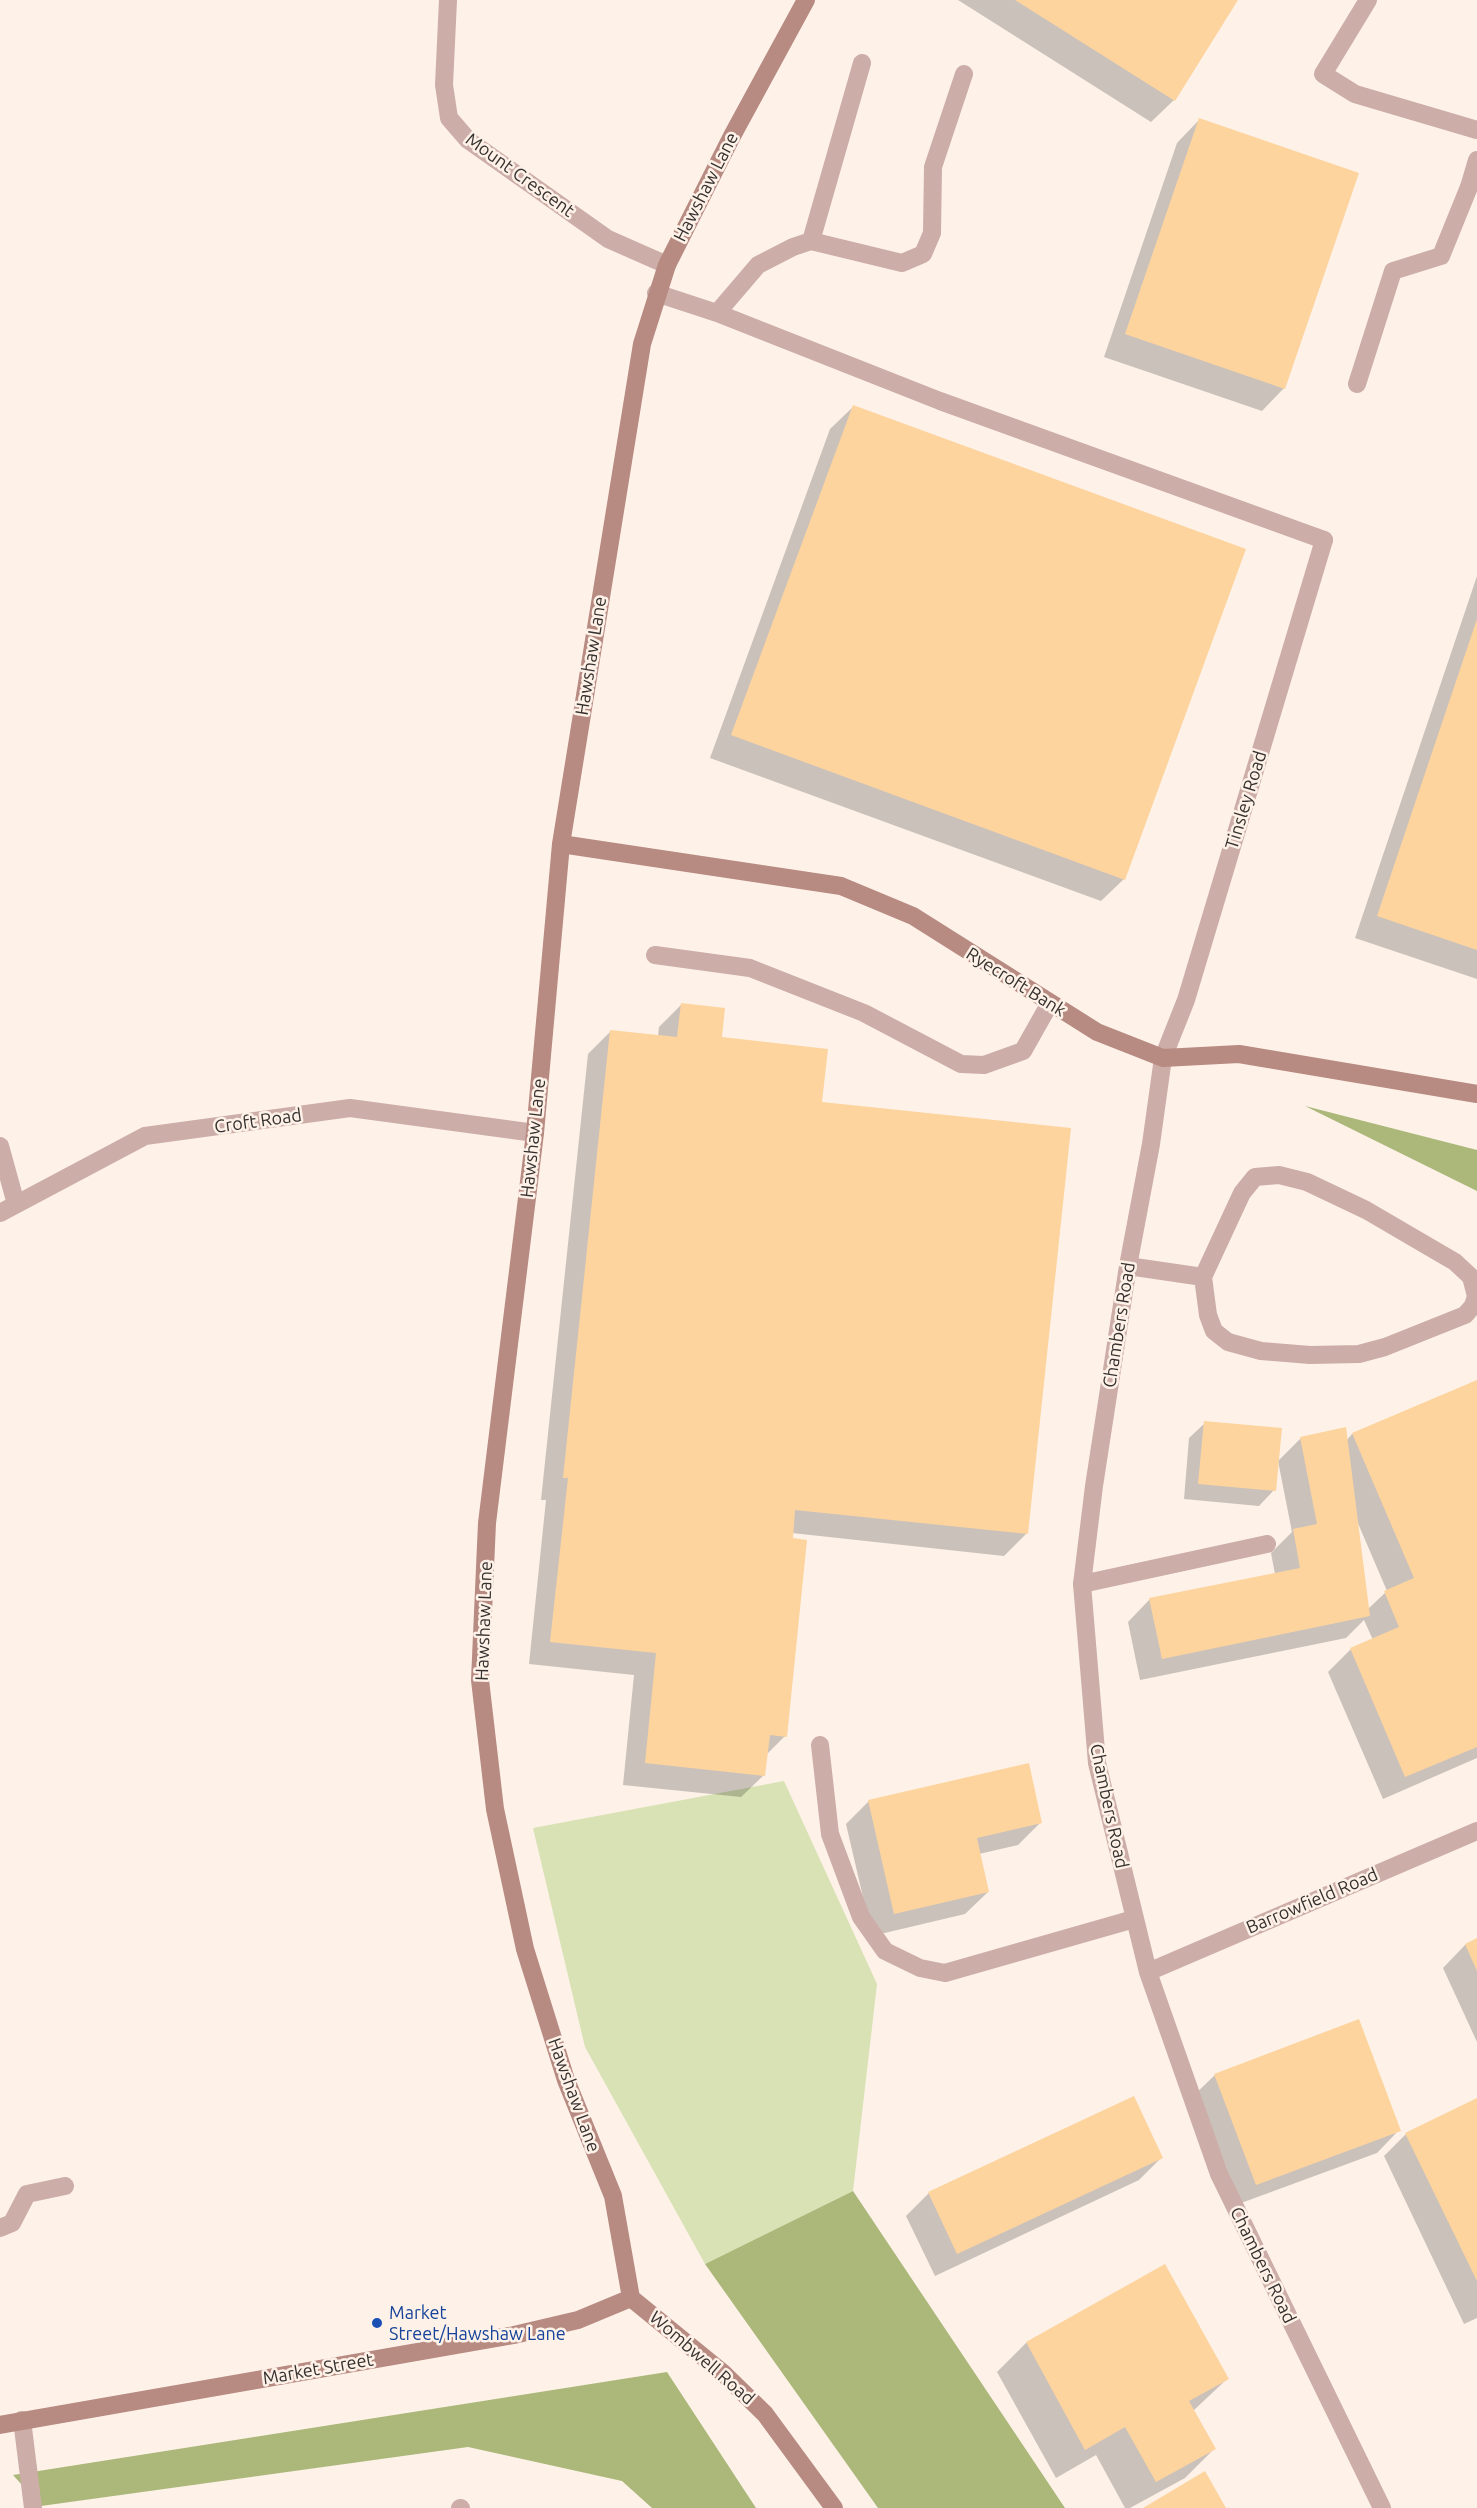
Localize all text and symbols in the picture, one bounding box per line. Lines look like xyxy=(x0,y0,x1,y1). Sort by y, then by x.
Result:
street label: Mount Crescent xyxy=(461,128,579,222)
street label: Hawshaw Lane xyxy=(669,129,743,245)
street label: Hawshaw Lane xyxy=(571,595,611,717)
street label: Tinsley Road xyxy=(1221,748,1271,852)
street label: Ryecroft Bank xyxy=(962,943,1070,1021)
street label: Hawshaw Lane xyxy=(516,1077,550,1199)
street label: Croft Road xyxy=(213,1104,303,1138)
street label: Chambers Road xyxy=(1098,1261,1140,1389)
street label: Hawshaw Lane xyxy=(471,1561,497,1681)
street label: Chambers Road xyxy=(1085,1742,1133,1870)
street label: Barrowfield Road xyxy=(1243,1864,1381,1938)
street label: Hawshaw Lane xyxy=(543,2035,605,2155)
street label: Chambers Road xyxy=(1225,2203,1301,2327)
place label: Market Street/Hawshaw Lane xyxy=(389,2302,566,2344)
street label: Wombwell Road xyxy=(645,2307,759,2409)
marker: Market Street/Hawshaw Lane xyxy=(370,2316,384,2330)
street label: Market Street xyxy=(261,2349,375,2389)

